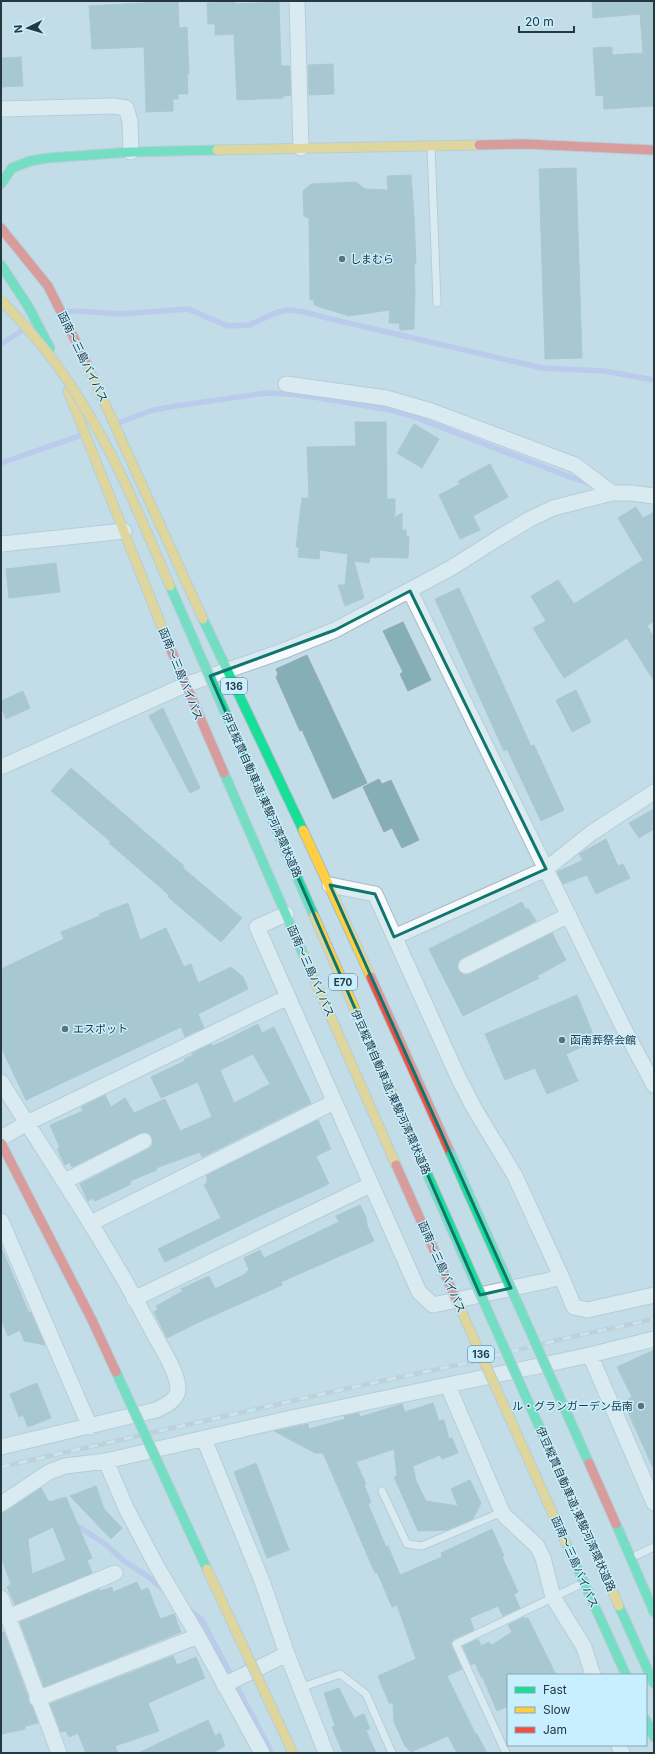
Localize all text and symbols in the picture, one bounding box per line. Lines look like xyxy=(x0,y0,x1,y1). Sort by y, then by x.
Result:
north arrow xyxy=(8,8,48,48)
scale bar xyxy=(519,8,574,34)
text: 20 m xyxy=(525,14,554,29)
text: N xyxy=(11,24,25,34)
place label: しまむら xyxy=(350,252,394,266)
marker: しまむら xyxy=(337,254,347,264)
street label: 函南～三島バイパス xyxy=(55,310,111,404)
street label: 函南～三島バイパス xyxy=(156,626,206,722)
road number: 136 xyxy=(221,678,247,694)
street label: 伊豆縦貫自動車道;東駿河湾環状道路 xyxy=(219,710,305,880)
street label: 函南～三島バイパス xyxy=(285,923,337,1019)
road number: E70 xyxy=(329,974,357,990)
street label: 伊豆縦貫自動車道;東駿河湾環状道路 xyxy=(348,1007,434,1177)
place label: エスポット xyxy=(73,1022,128,1036)
marker: エスポット xyxy=(60,1024,70,1034)
place label: 函南葬祭会館 xyxy=(570,1033,636,1047)
marker: 函南葬祭会館 xyxy=(557,1035,567,1045)
street label: 函南～三島バイパス xyxy=(416,1219,468,1315)
road number: 136 xyxy=(468,1346,494,1362)
place label: ル・グランガーデン岳南 xyxy=(512,1399,633,1413)
marker: ル・グランガーデン岳南 xyxy=(636,1401,646,1411)
street label: 伊豆縦貫自動車道;東駿河湾環状道路 xyxy=(533,1424,619,1594)
street label: 函南～三島バイパス xyxy=(549,1514,601,1610)
legend xyxy=(507,1674,647,1746)
text: Fast xyxy=(543,1682,567,1697)
text: Slow xyxy=(543,1702,571,1717)
text: Jam xyxy=(543,1722,567,1737)

